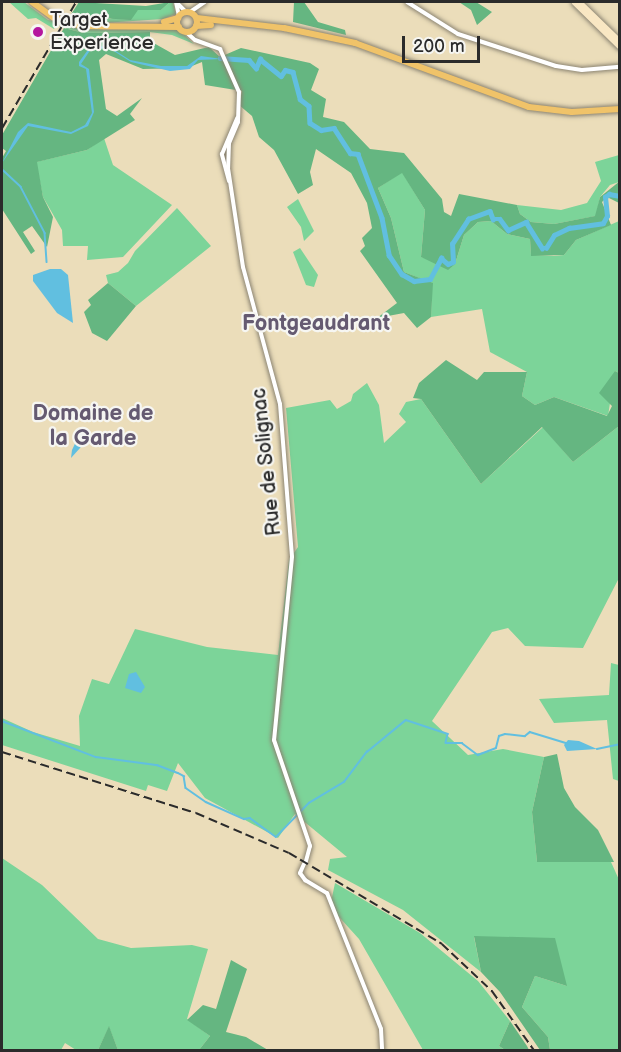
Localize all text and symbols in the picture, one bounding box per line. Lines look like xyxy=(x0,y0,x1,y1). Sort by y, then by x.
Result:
place label: Target Experience xyxy=(50,8,154,55)
scale bar xyxy=(405,24,483,62)
marker: Target Experience xyxy=(31,25,45,39)
text: 200 m xyxy=(413,36,465,57)
district label: Fontgeaudrant xyxy=(242,311,390,337)
street label: Rue de Solignac xyxy=(247,387,287,537)
district label: Domaine de la Garde xyxy=(33,400,153,452)

